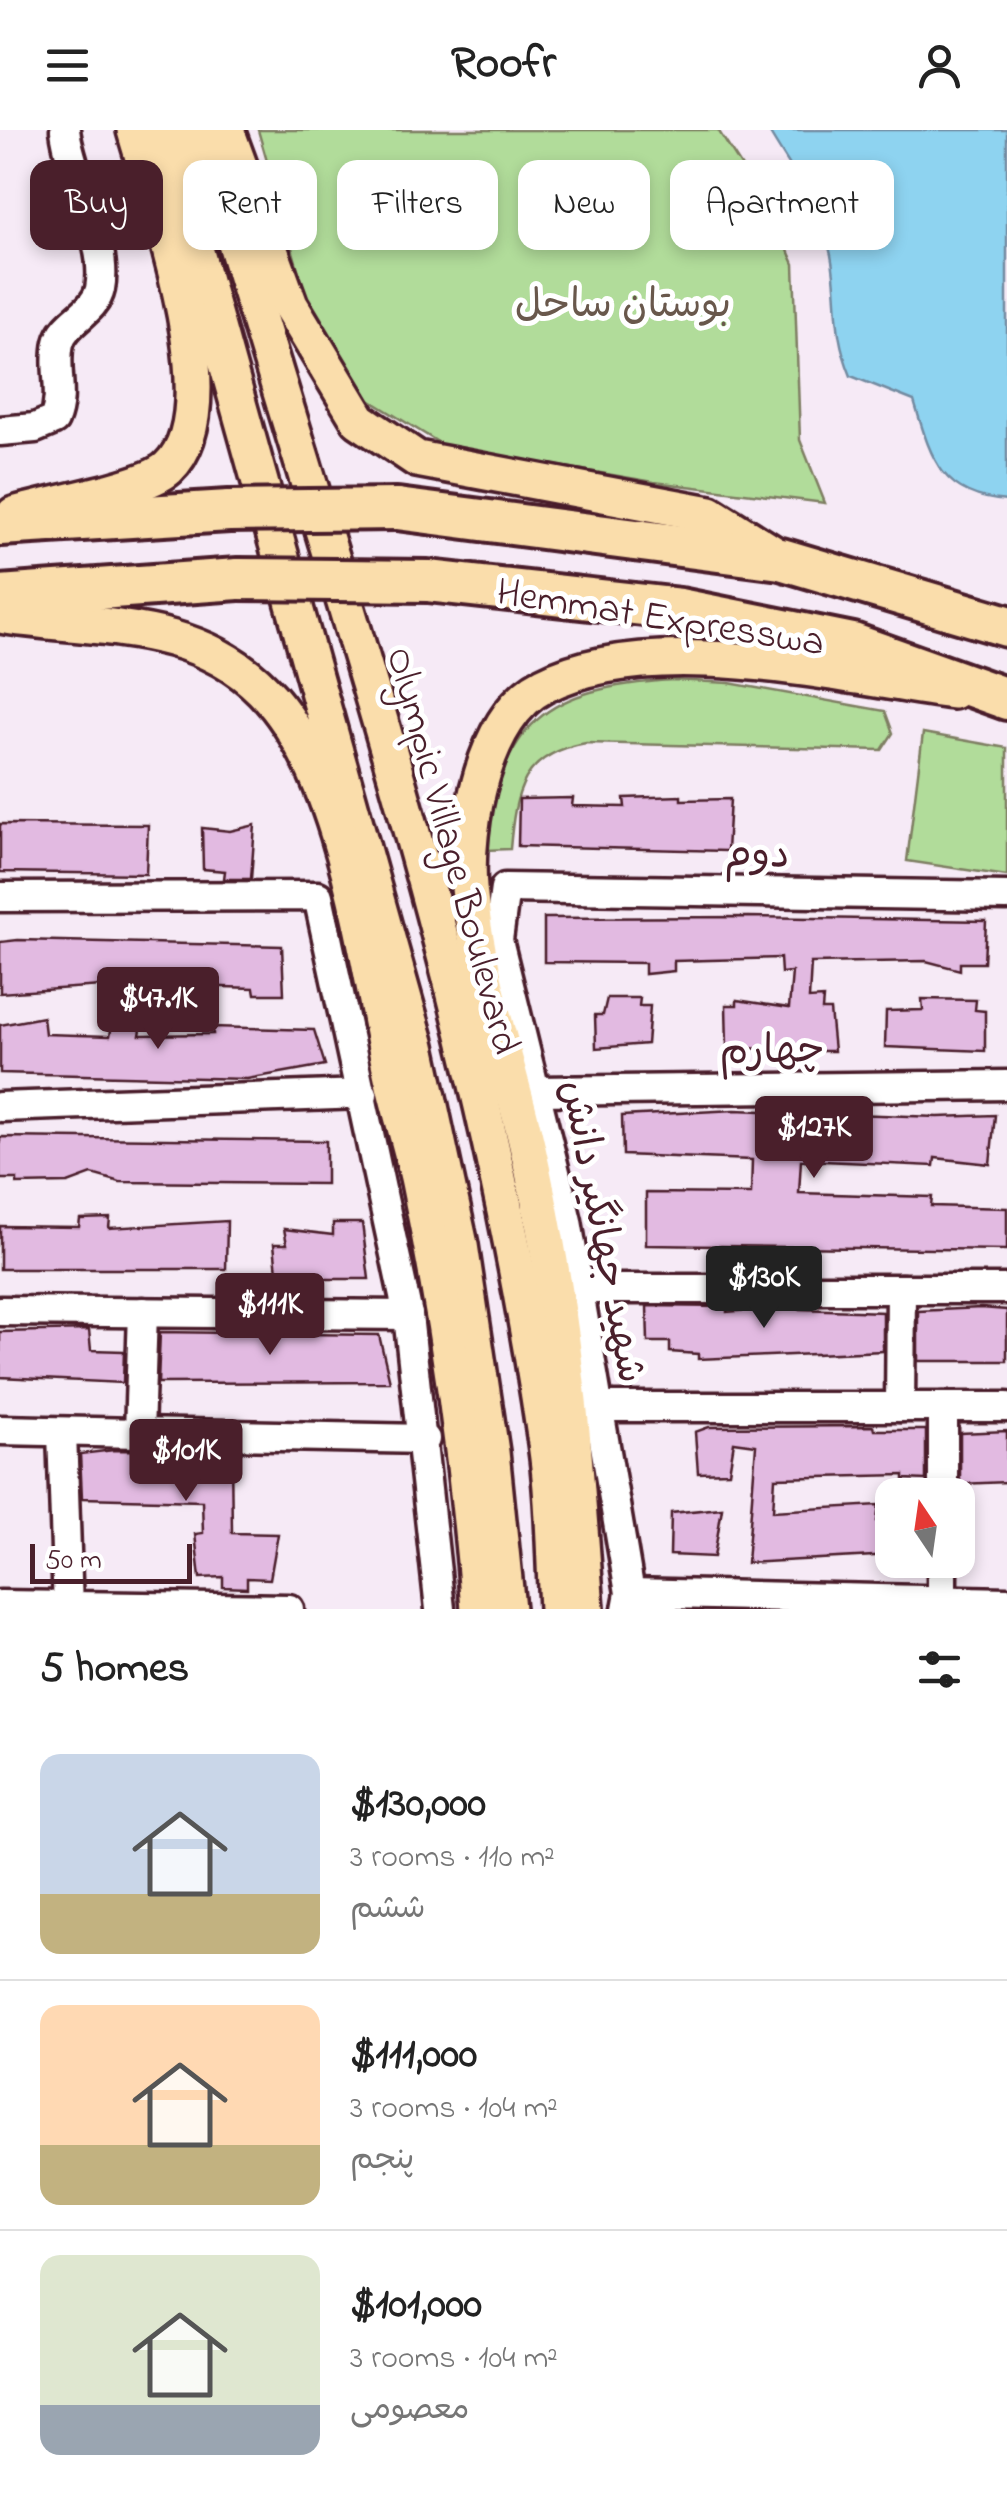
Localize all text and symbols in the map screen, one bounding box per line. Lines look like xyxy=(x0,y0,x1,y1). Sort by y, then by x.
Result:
text: Roofr xyxy=(451,32,556,98)
icon: menu xyxy=(40,38,95,93)
icon: person xyxy=(912,38,967,93)
chip: Buy xyxy=(30,160,163,250)
chip: Rent xyxy=(183,160,317,250)
chip: Filters xyxy=(337,160,498,250)
chip: New xyxy=(518,160,650,250)
chip: Apartment xyxy=(670,160,894,250)
park label: بوستان ساحل xyxy=(515,277,731,336)
street label: Hemmat Expresswa xyxy=(492,564,828,674)
street label: Olympic Village Boulevard xyxy=(368,641,533,1061)
street label: دوم xyxy=(724,826,790,887)
pin: $47.1K xyxy=(77,967,239,1052)
text: $47.1K xyxy=(119,976,197,1023)
street label: چهارم xyxy=(719,1022,825,1083)
street label: شهید جهانگیر دانش xyxy=(542,1075,659,1388)
pin: $127K xyxy=(744,1096,884,1181)
text: $127K xyxy=(777,1105,851,1152)
pin: $130K xyxy=(694,1246,834,1331)
text: $130K xyxy=(728,1255,800,1302)
pin: $111K xyxy=(200,1273,340,1358)
text: $111K xyxy=(237,1282,303,1329)
pin: $101K xyxy=(116,1419,256,1504)
text: $101K xyxy=(151,1428,221,1475)
north arrow xyxy=(875,1478,975,1578)
map controls xyxy=(875,1478,975,1578)
scale bar xyxy=(30,1539,192,1584)
text: 50 m xyxy=(45,1541,102,1582)
text: 5 homes xyxy=(40,1639,189,1700)
icon: filters xyxy=(912,1642,967,1697)
text: $130,000 xyxy=(350,1774,486,1835)
icon: home xyxy=(120,1794,240,1914)
text: 3 rooms · 110 m² xyxy=(350,1835,555,1882)
text: ششم xyxy=(350,1886,426,1933)
text: $111,000 xyxy=(350,2025,477,2086)
icon: home xyxy=(120,2045,240,2165)
text: 3 rooms · 104 m² xyxy=(350,2086,558,2133)
text: پنجم xyxy=(350,2137,414,2184)
text: $101,000 xyxy=(350,2275,482,2336)
icon: home xyxy=(120,2295,240,2415)
text: 3 rooms · 104 m² xyxy=(350,2336,558,2383)
text: معصومی xyxy=(350,2387,469,2434)

